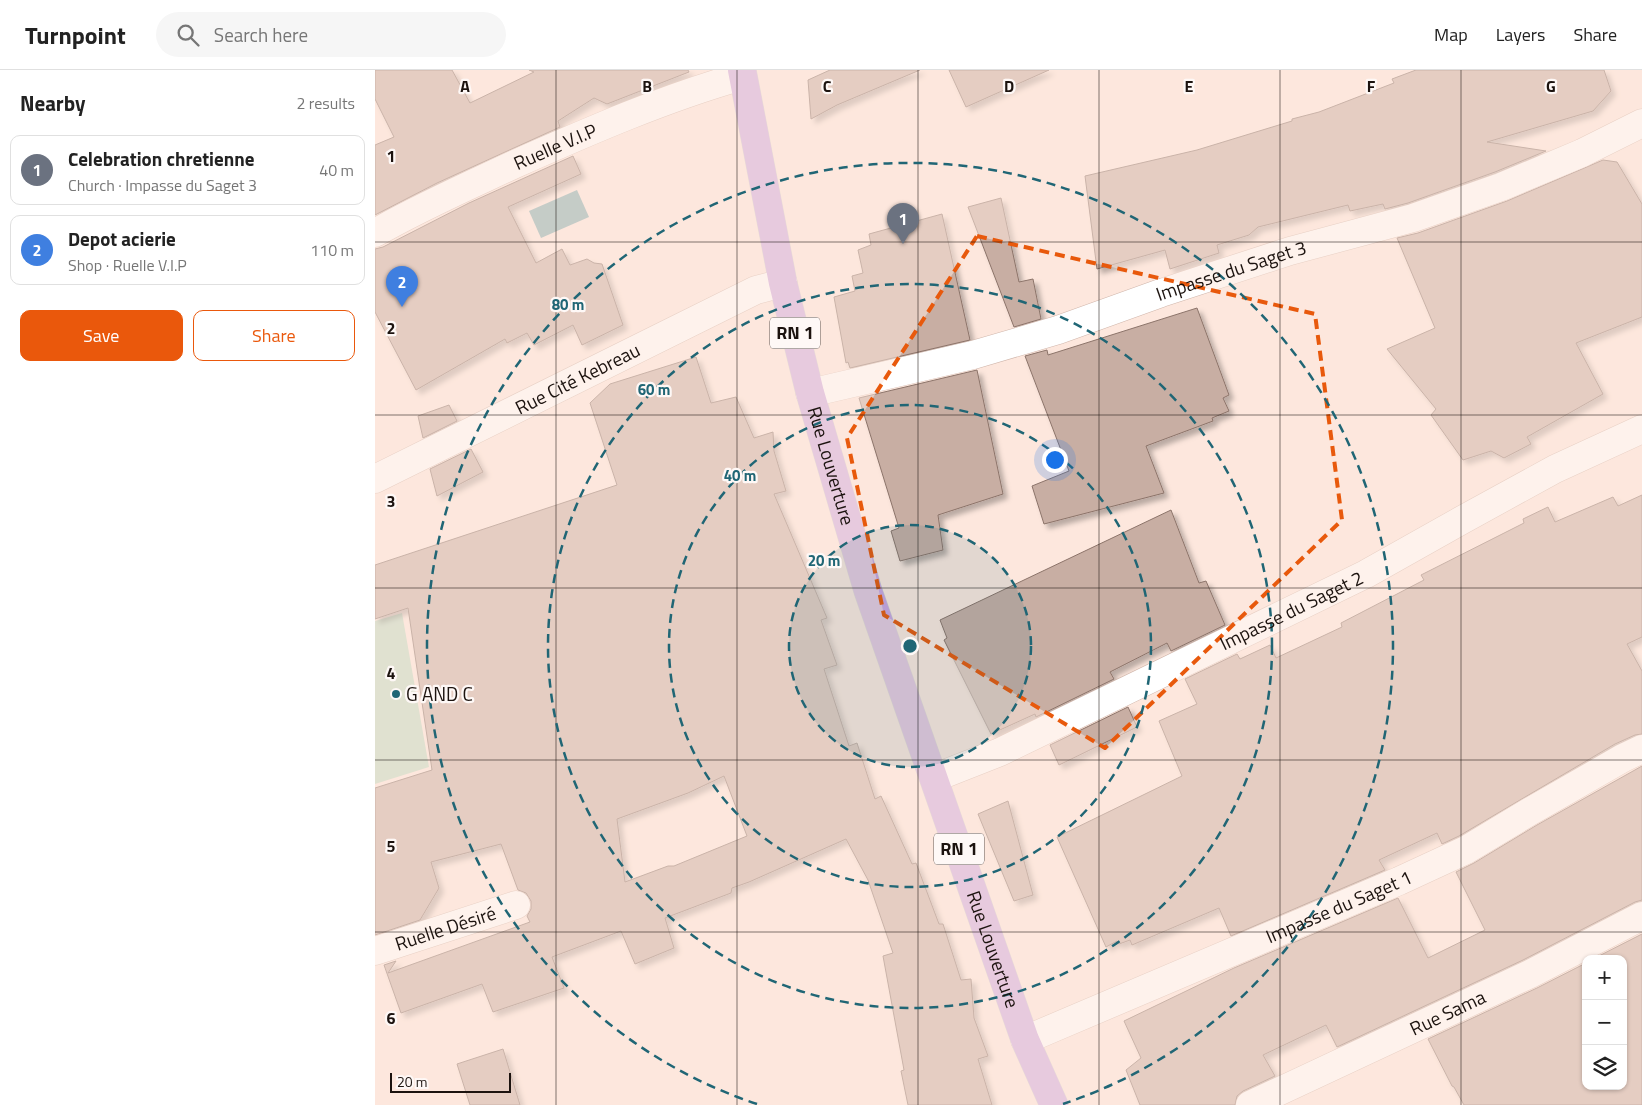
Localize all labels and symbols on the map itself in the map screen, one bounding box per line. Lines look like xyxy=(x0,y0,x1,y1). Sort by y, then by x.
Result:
text: A xyxy=(460,74,470,98)
text: B xyxy=(642,74,652,98)
text: C xyxy=(823,74,832,98)
text: D xyxy=(1004,74,1014,98)
text: E xyxy=(1185,74,1194,98)
text: F xyxy=(1367,74,1376,98)
text: G xyxy=(1546,74,1556,98)
street label: Ruelle V.I.P xyxy=(509,115,601,177)
text: 1 xyxy=(387,144,395,168)
pin: 1 xyxy=(887,203,919,244)
street label: Impasse du Saget 3 xyxy=(1151,232,1309,308)
pin: 2 xyxy=(386,266,418,307)
text: 80 m xyxy=(552,293,584,316)
text: 2 xyxy=(387,316,395,340)
road number: RN 1 xyxy=(770,318,820,348)
street label: Rue Cité Kebreau xyxy=(510,335,645,421)
text: 60 m xyxy=(638,378,670,401)
street label: Rue Louverture xyxy=(801,403,863,529)
your location xyxy=(1042,447,1068,473)
text: 40 m xyxy=(724,464,756,487)
text: 3 xyxy=(387,489,395,513)
text: 20 m xyxy=(808,549,840,572)
street label: Impasse du Saget 2 xyxy=(1214,563,1368,657)
centre of rings xyxy=(901,637,919,655)
text: 4 xyxy=(387,661,396,685)
place label: G AND C xyxy=(406,679,473,708)
marker: G AND C xyxy=(390,688,402,700)
text: 5 xyxy=(387,834,396,858)
road number: RN 1 xyxy=(934,834,984,864)
street label: Impasse du Saget 1 xyxy=(1261,862,1417,950)
street label: Rue Louverture xyxy=(960,886,1028,1012)
street label: Ruelle Désiré xyxy=(391,898,500,958)
street label: Rue Sama xyxy=(1405,982,1490,1042)
text: 6 xyxy=(387,1006,396,1030)
scale bar xyxy=(390,1070,511,1093)

